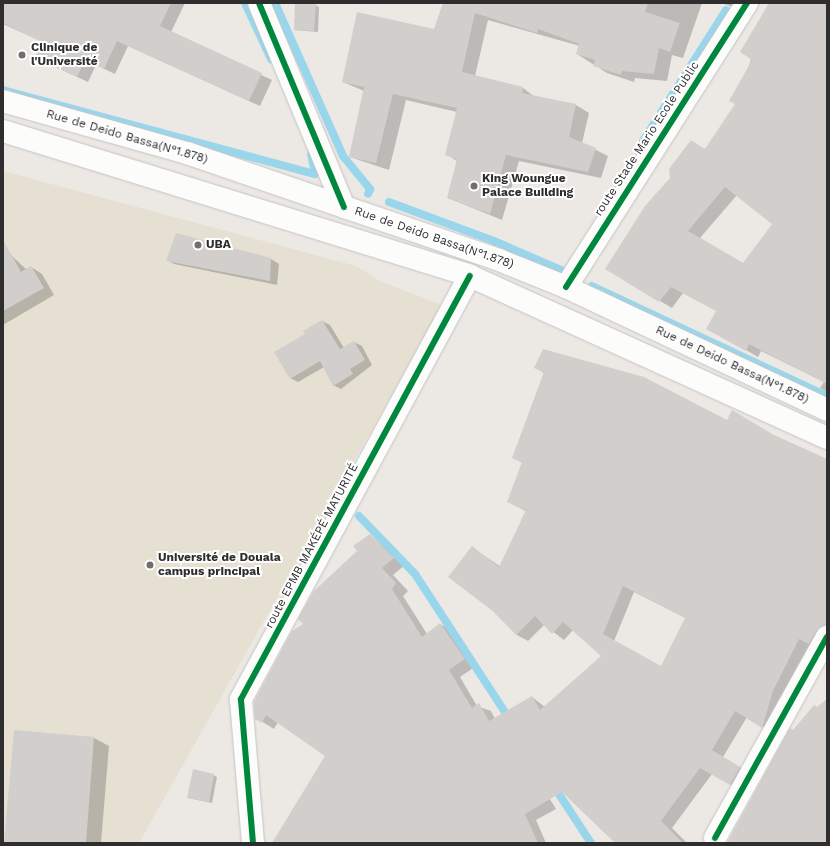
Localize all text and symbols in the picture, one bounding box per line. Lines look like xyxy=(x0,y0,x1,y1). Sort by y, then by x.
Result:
place label: Clinique de l'Université xyxy=(31,41,98,69)
marker: Clinique de l'Université xyxy=(16,49,28,61)
street label: route Stade Mario Ecole Public xyxy=(592,59,702,219)
street label: Rue de Deido Bassa(N°1.878) xyxy=(45,107,209,167)
place label: King Woungue Palace Building xyxy=(482,172,573,200)
marker: King Woungue Palace Building xyxy=(469,181,479,191)
street label: Rue de Deido Bassa(N°1.878) xyxy=(353,204,515,272)
place label: UBA xyxy=(206,238,231,252)
marker: UBA xyxy=(193,240,203,250)
street label: Rue de Deido Bassa(N°1.878) xyxy=(653,323,811,407)
street label: route EPMB MAKÉPÉ MATURITÉ xyxy=(262,461,362,631)
place label: Université de Douala campus principal xyxy=(158,551,281,579)
marker: Université de Douala campus principal xyxy=(145,560,155,570)

